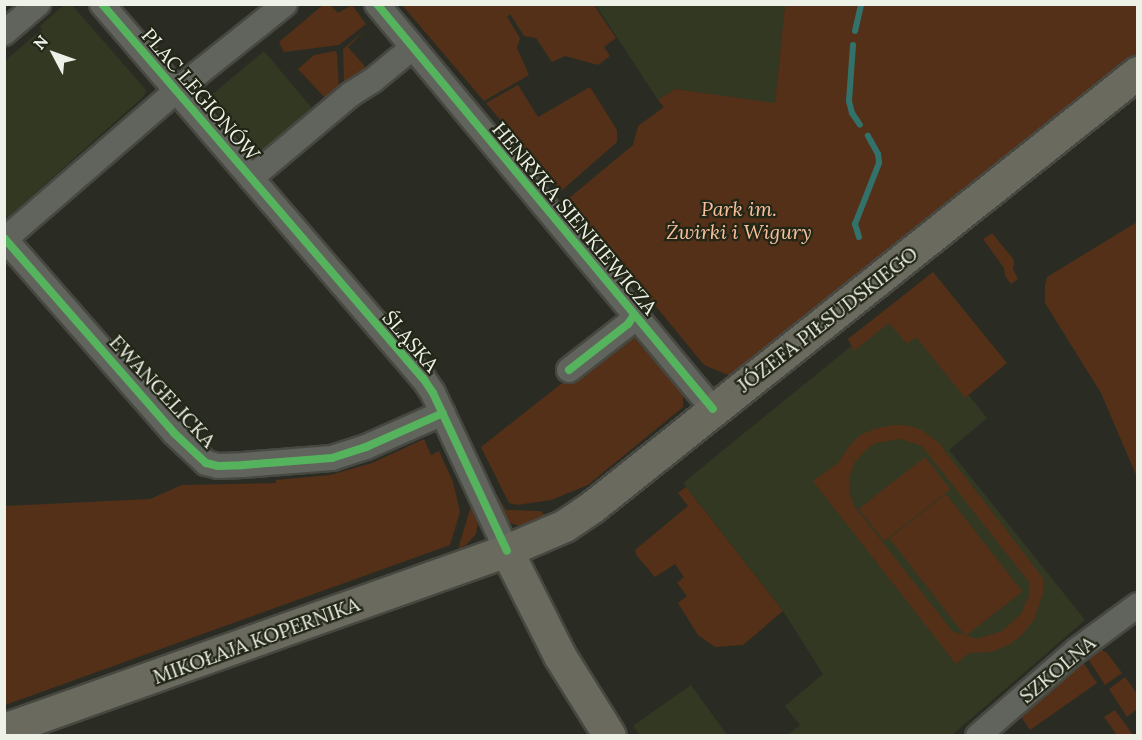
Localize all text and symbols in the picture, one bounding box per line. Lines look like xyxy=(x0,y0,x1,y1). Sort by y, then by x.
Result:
street label: PLAC LEGIONÓW xyxy=(137,23,265,165)
north arrow xyxy=(24,24,84,84)
text: N xyxy=(29,31,52,53)
street label: HENRYKA SIENKIEWICZA xyxy=(488,117,662,319)
park label: Park im. Żwirki i Wigury xyxy=(666,196,812,243)
street label: JÓZEFA PIŁSUDSKIEGO xyxy=(732,241,922,397)
street label: ŚLĄSKA xyxy=(378,305,444,377)
street label: EWANGELICKA xyxy=(105,330,221,452)
street label: MIKOŁAJA KOPERNIKA xyxy=(149,591,363,689)
street label: SZKOLNA xyxy=(1014,630,1100,708)

